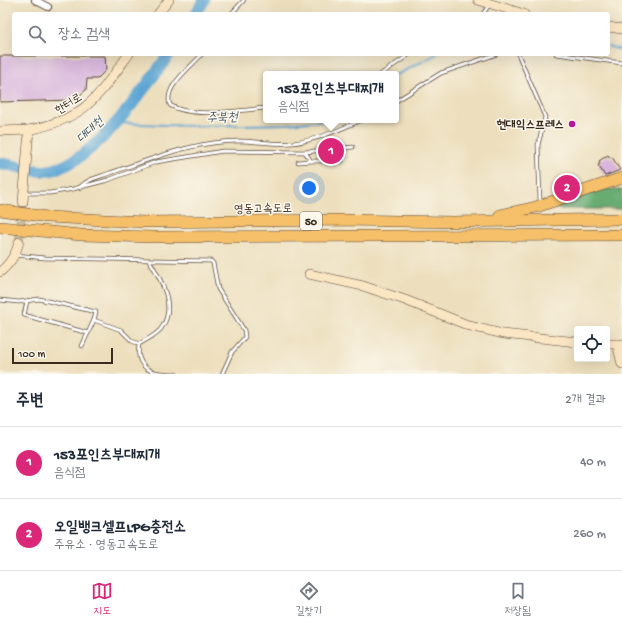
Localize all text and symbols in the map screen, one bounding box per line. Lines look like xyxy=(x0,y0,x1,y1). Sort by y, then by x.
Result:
search box xyxy=(12,12,610,56)
icon: search xyxy=(26,23,48,45)
text: 장소 검색 xyxy=(58,26,110,44)
popup xyxy=(263,71,399,123)
text: 153포인츠부대찌개 xyxy=(278,81,384,99)
street label: 한터로 xyxy=(53,91,85,118)
text: 음식점 xyxy=(278,100,309,115)
water label: 주북천 xyxy=(206,110,240,127)
water label: 대대천 xyxy=(74,114,108,147)
place label: 현대익스프레스 xyxy=(496,119,564,133)
marker: 현대익스프레스 xyxy=(567,119,577,129)
pin: 1 xyxy=(318,136,344,166)
pin: 2 xyxy=(554,173,580,203)
your location xyxy=(299,178,319,198)
street label: 영동고속도로 xyxy=(234,202,292,218)
road number: 50 xyxy=(300,212,322,230)
map controls xyxy=(574,326,610,362)
button: locate xyxy=(574,326,610,362)
scale bar xyxy=(12,346,113,365)
text: 100 m xyxy=(18,349,45,361)
text: 주변 xyxy=(16,392,43,412)
text: 2개 결과 xyxy=(565,393,606,408)
text: 153포인츠부대찌개 xyxy=(54,447,160,465)
text: 1 xyxy=(26,455,32,470)
text: 40 m xyxy=(580,455,606,470)
text: 음식점 xyxy=(54,466,85,481)
text: 오일뱅크셀프LPG충전소 xyxy=(54,519,186,537)
text: 2 xyxy=(26,527,32,542)
text: 260 m xyxy=(573,527,606,542)
text: 주유소 · 영동고속도로 xyxy=(54,538,158,553)
tab: 지도 xyxy=(91,580,113,618)
tab: 길찾기 xyxy=(295,580,322,618)
tab: 저장됨 xyxy=(504,580,531,618)

